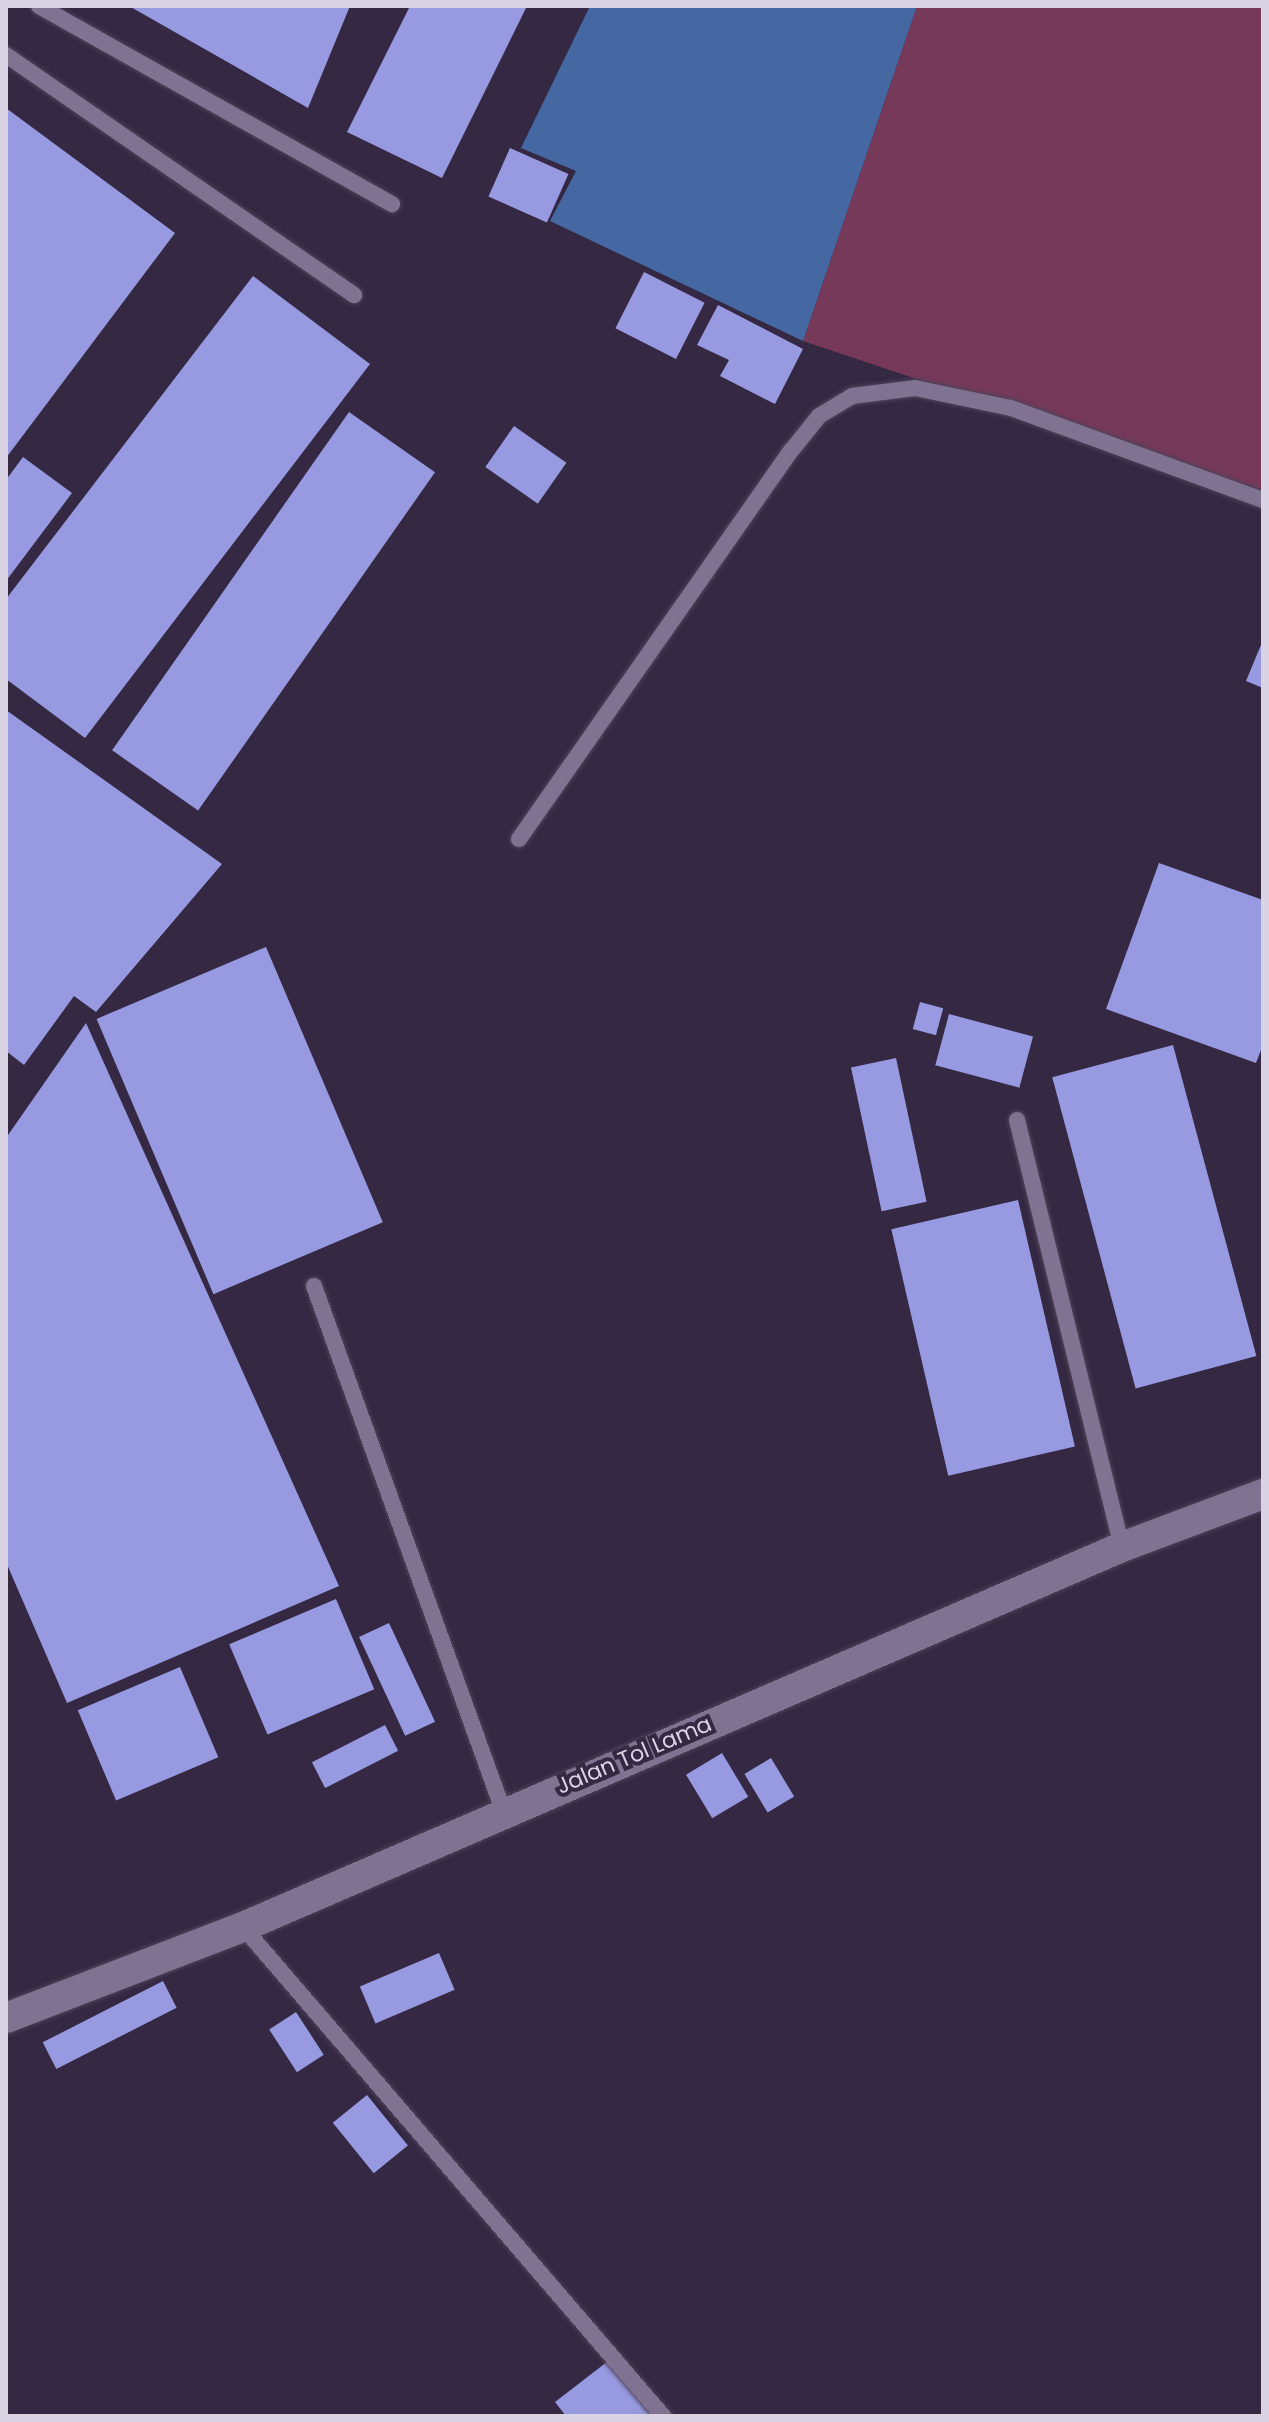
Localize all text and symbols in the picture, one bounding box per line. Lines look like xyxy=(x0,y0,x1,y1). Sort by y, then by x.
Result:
street label: Jalan Tol Lama xyxy=(552,1710,716,1800)

